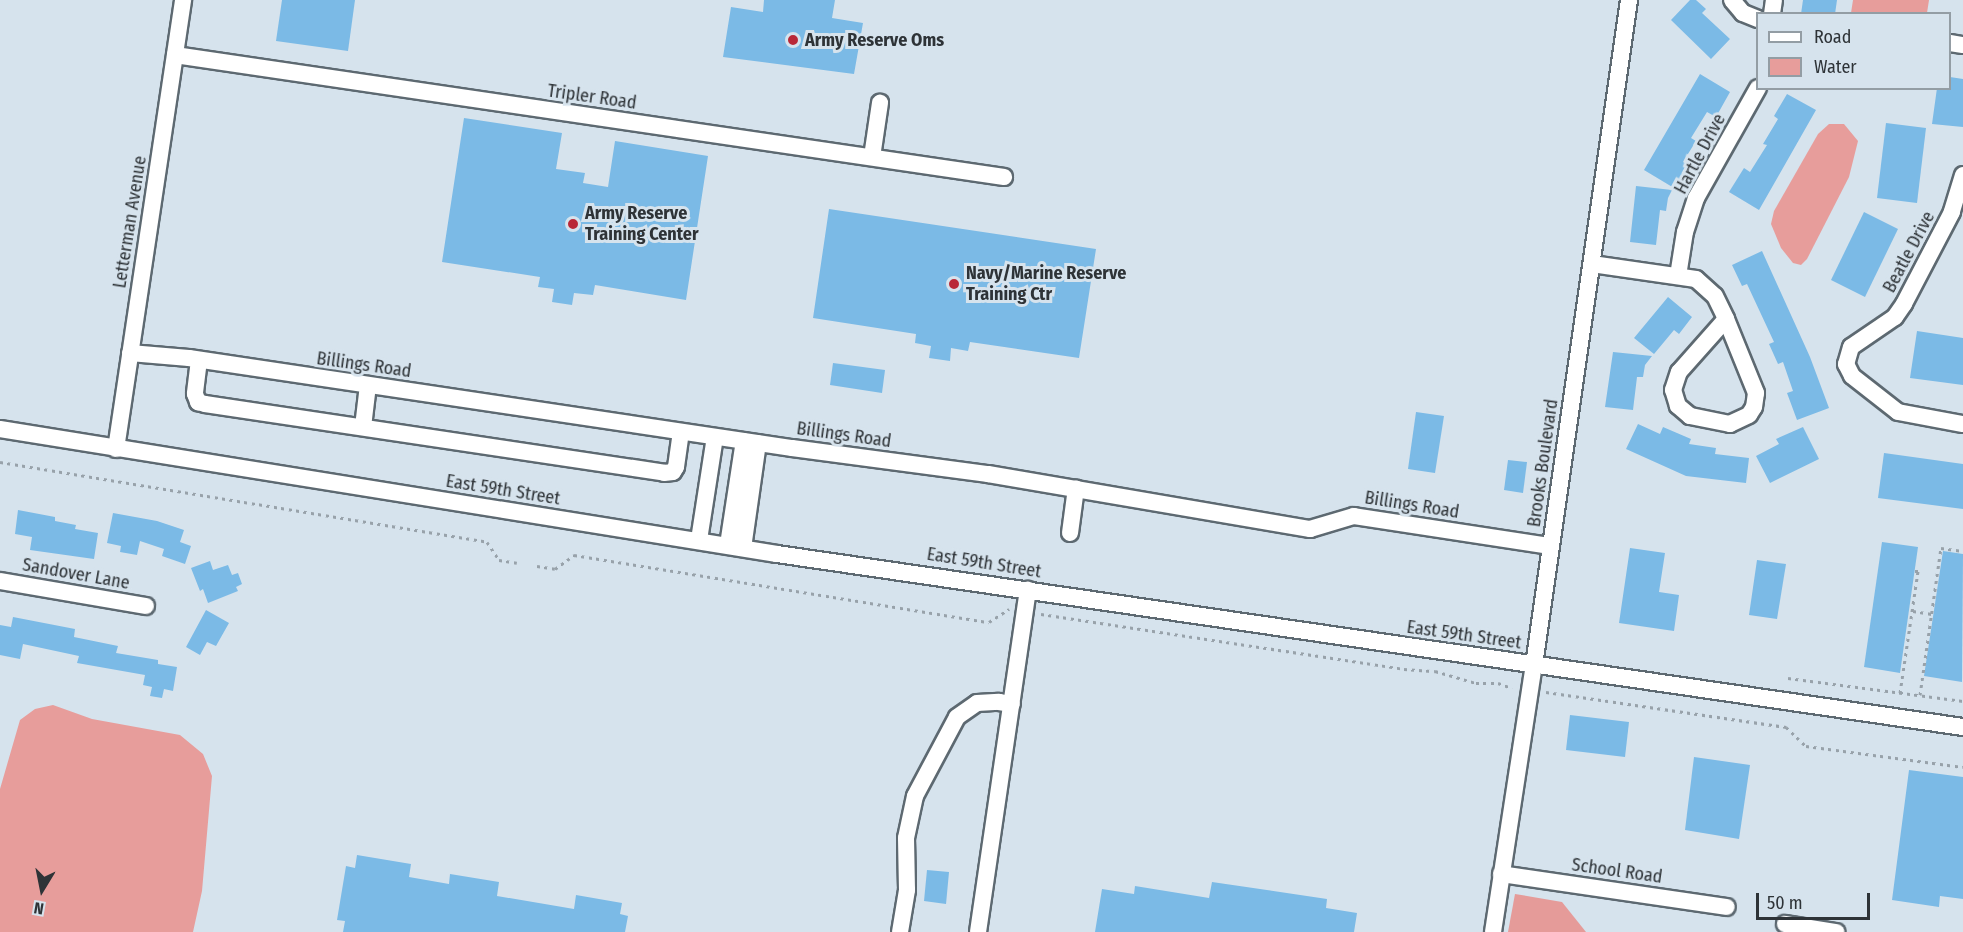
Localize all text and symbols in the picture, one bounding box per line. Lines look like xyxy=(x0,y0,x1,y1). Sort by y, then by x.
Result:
legend xyxy=(1756,12,1951,90)
text: Road xyxy=(1814,26,1851,48)
place label: Army Reserve Oms xyxy=(805,29,944,51)
marker: Army Reserve Oms xyxy=(786,33,800,47)
text: Water xyxy=(1814,56,1857,78)
street label: Tripler Road xyxy=(546,80,638,114)
street label: Hartle Drive xyxy=(1670,110,1730,198)
street label: Letterman Avenue xyxy=(109,154,151,290)
place label: Army Reserve Training Center xyxy=(585,203,699,246)
street label: Beatle Drive xyxy=(1879,208,1939,296)
marker: Army Reserve Training Center xyxy=(566,217,580,231)
place label: Navy/Marine Reserve Training Ctr xyxy=(966,263,1126,306)
marker: Navy/Marine Reserve Training Ctr xyxy=(947,277,961,291)
street label: Billings Road xyxy=(315,348,413,382)
street label: Brooks Boulevard xyxy=(1523,398,1563,528)
street label: Billings Road xyxy=(795,418,893,452)
street label: East 59th Street xyxy=(444,470,562,510)
street label: Billings Road xyxy=(1363,487,1461,523)
street label: East 59th Street xyxy=(925,543,1043,583)
street label: Sandover Lane xyxy=(21,554,131,594)
street label: East 59th Street xyxy=(1405,616,1523,654)
street label: School Road xyxy=(1570,854,1664,888)
north arrow xyxy=(12,860,72,920)
scale bar xyxy=(1759,881,1873,919)
text: 50 m xyxy=(1767,892,1803,914)
text: N xyxy=(32,898,45,918)

